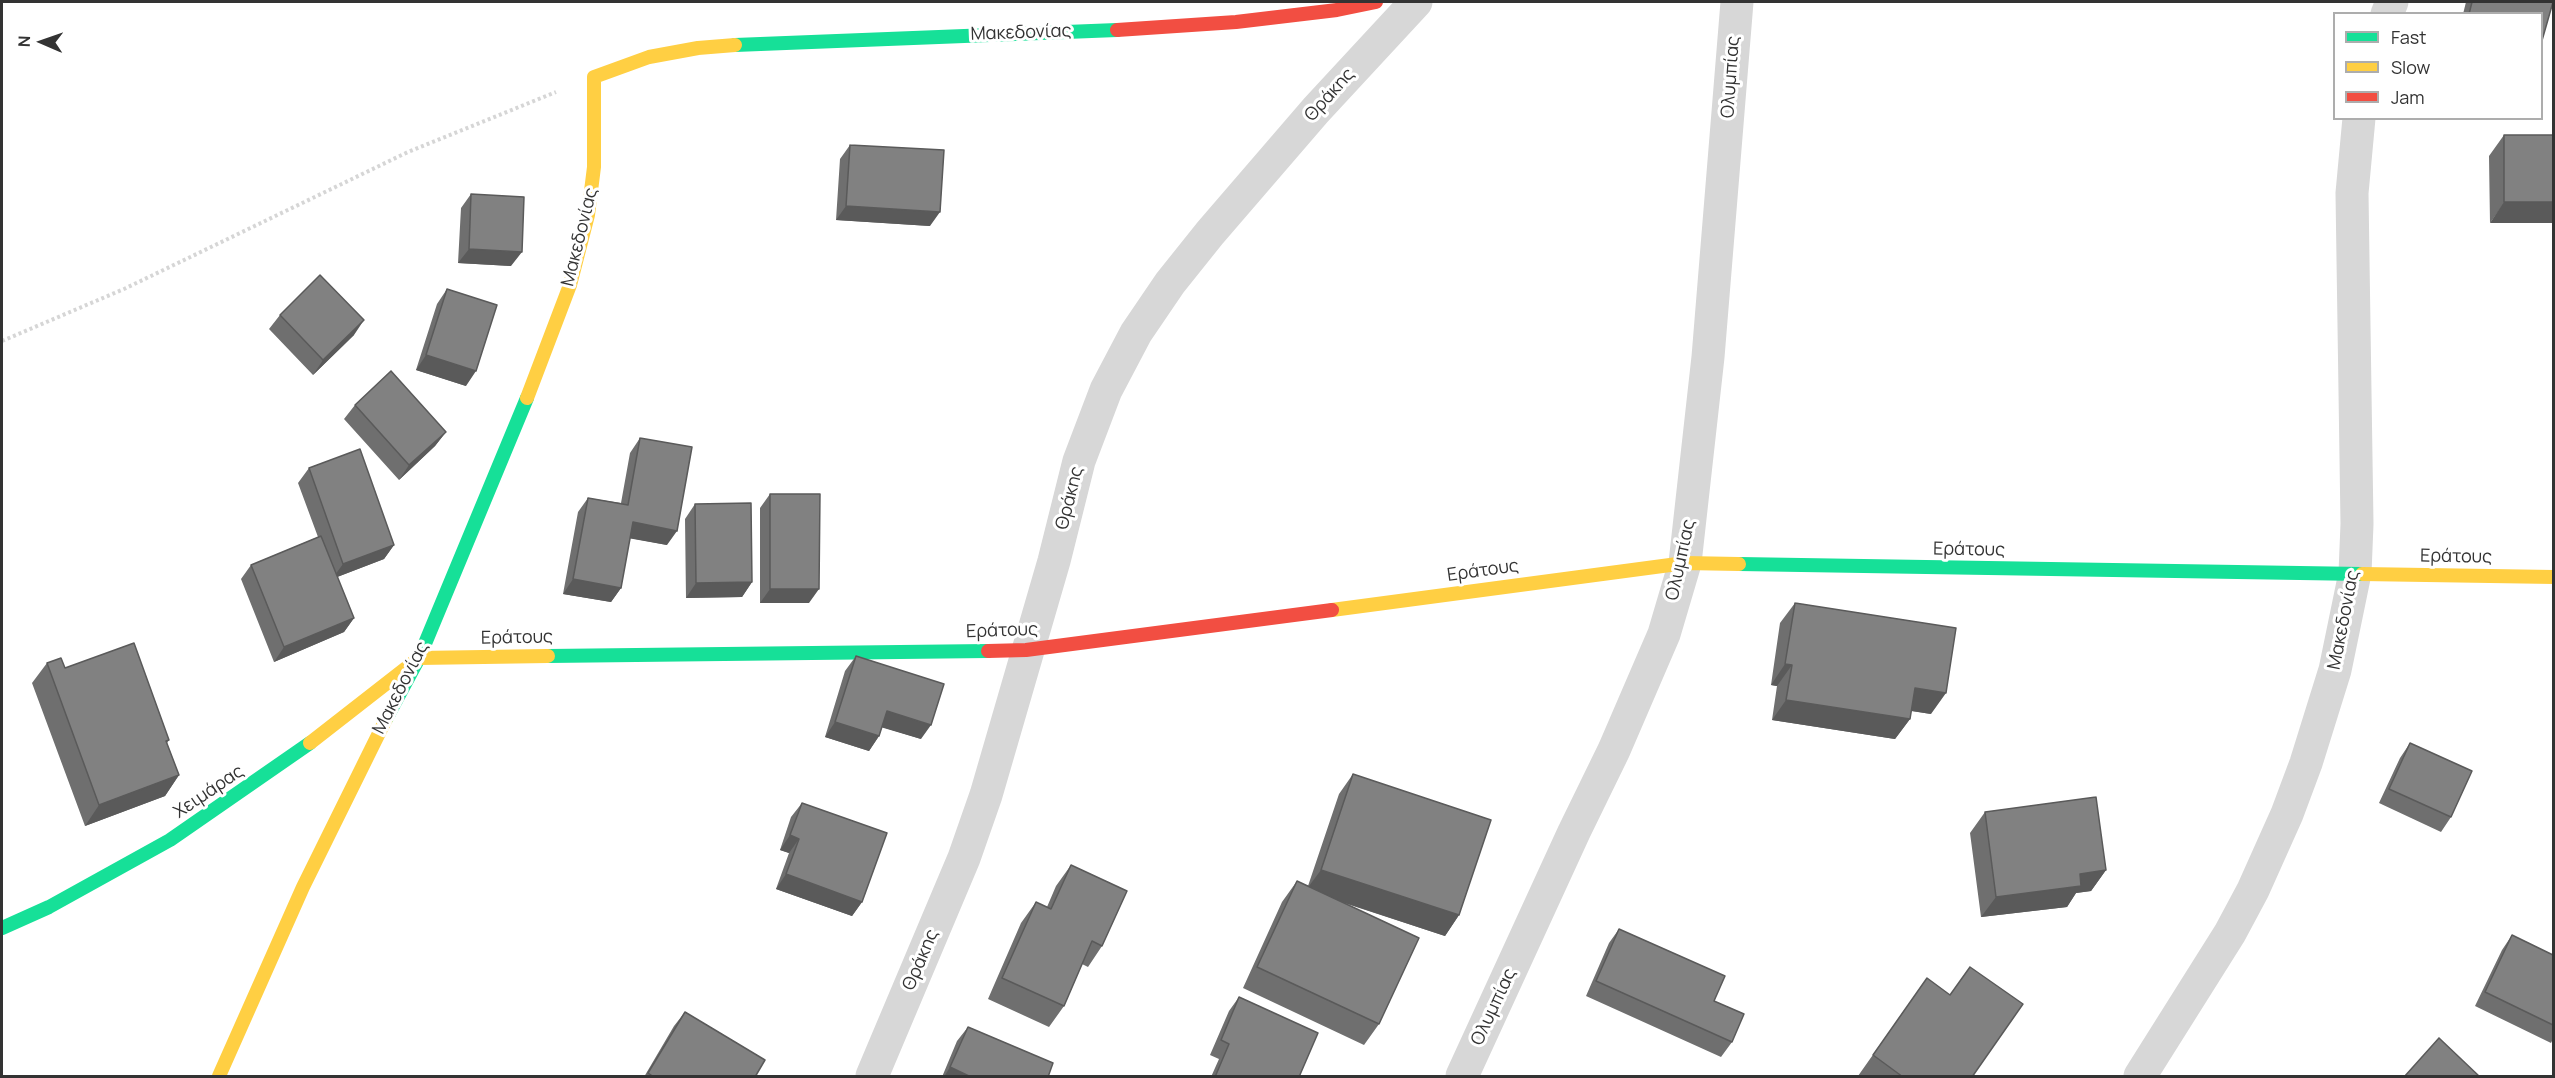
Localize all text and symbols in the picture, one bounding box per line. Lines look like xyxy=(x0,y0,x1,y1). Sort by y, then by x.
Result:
north arrow xyxy=(12,12,72,72)
legend xyxy=(2333,12,2543,120)
street label: Μακεδονίας xyxy=(970,20,1072,46)
text: Fast xyxy=(2391,25,2426,49)
text: N xyxy=(13,35,35,48)
street label: Ολυμπίας xyxy=(1717,35,1745,119)
text: Slow xyxy=(2391,55,2430,79)
street label: Θράκης xyxy=(1300,64,1360,126)
text: Jam xyxy=(2391,85,2425,109)
street label: Μακεδονίας xyxy=(557,185,603,289)
street label: Θράκης xyxy=(1052,464,1088,532)
street label: Ολυμπίας xyxy=(1662,517,1700,603)
street label: Εράτους xyxy=(1933,539,2005,561)
street label: Εράτους xyxy=(2420,546,2492,568)
street label: Εράτους xyxy=(1446,555,1520,587)
street label: Μακεδονίας xyxy=(2324,568,2364,672)
street label: Εράτους xyxy=(966,619,1038,643)
street label: Εράτους xyxy=(481,627,553,649)
street label: Μακεδονίας xyxy=(368,638,434,738)
street label: Χειμάρας xyxy=(170,761,248,823)
street label: Θράκης xyxy=(899,926,943,994)
street label: Ολυμπίας xyxy=(1467,965,1521,1049)

